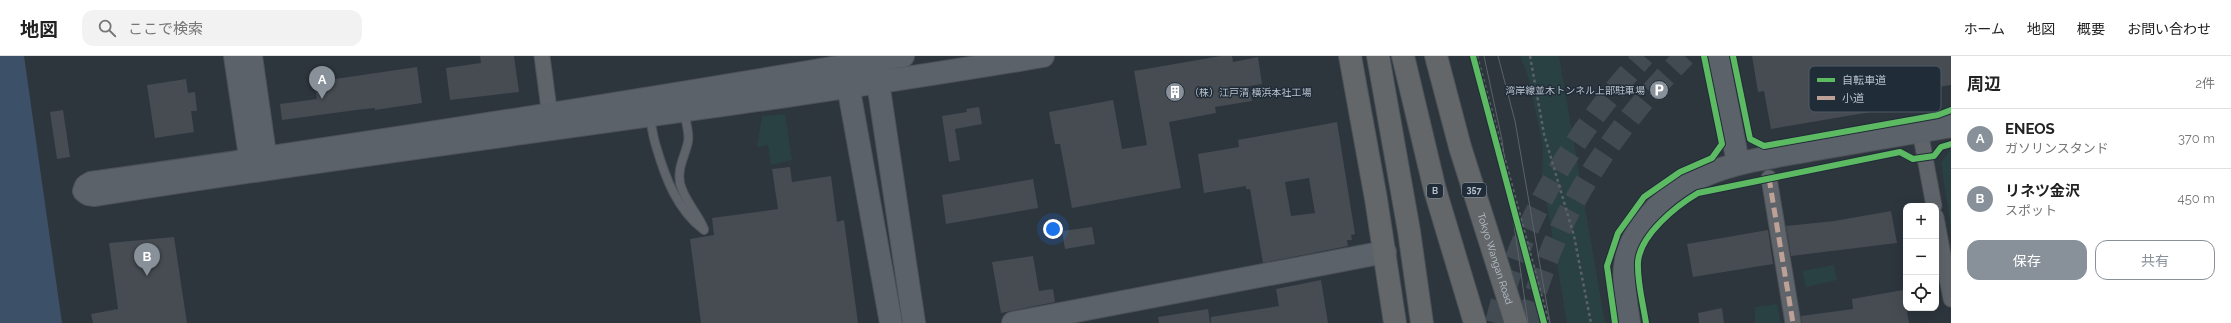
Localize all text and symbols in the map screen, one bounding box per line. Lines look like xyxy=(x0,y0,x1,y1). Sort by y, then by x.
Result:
search box xyxy=(82,10,362,46)
icon: search xyxy=(96,17,118,39)
text: 地図 xyxy=(20,18,58,40)
text: ここで検索 xyxy=(128,20,203,38)
text: ホーム xyxy=(1963,21,2005,37)
text: 地図 xyxy=(2027,21,2055,37)
text: 概要 xyxy=(2077,21,2105,37)
text: お問い合わせ xyxy=(2127,21,2211,37)
pin: A xyxy=(309,66,335,99)
legend xyxy=(1809,66,1941,112)
text: 自転車道 xyxy=(1842,74,1886,87)
text: 周辺 xyxy=(1967,74,2001,94)
text: 2件 xyxy=(2195,76,2215,91)
parking icon: 湾岸線並木トンネル上部駐車場 xyxy=(1648,79,1670,101)
building icon: （株）江戸清 横浜本社工場 xyxy=(1164,81,1186,103)
place label: 湾岸線並木トンネル上部駐車場 xyxy=(1505,85,1645,96)
place label: （株）江戸清 横浜本社工場 xyxy=(1189,87,1312,98)
text: 小道 xyxy=(1842,92,1864,105)
text: ENEOS xyxy=(2005,120,2055,138)
text: A xyxy=(1976,131,1984,146)
text: 370 m xyxy=(2178,131,2215,146)
text: ガソリンスタンド xyxy=(2005,141,2109,156)
text: リネツ金沢 xyxy=(2005,182,2080,200)
road number: 357 xyxy=(1462,183,1486,197)
road number: B xyxy=(1427,184,1443,198)
text: B xyxy=(1976,191,1984,206)
text: 450 m xyxy=(2178,191,2215,206)
map controls xyxy=(1903,203,1939,311)
button: + xyxy=(1903,203,1939,239)
text: スポット xyxy=(2005,203,2057,218)
street label: Tokyo Wangan Road xyxy=(1476,211,1515,305)
your location xyxy=(1043,219,1063,239)
button: − xyxy=(1903,239,1939,275)
button: 保存 xyxy=(1967,240,2087,280)
button: 共有 xyxy=(2095,240,2215,280)
pin: B xyxy=(134,243,160,276)
button: locate xyxy=(1903,275,1939,311)

